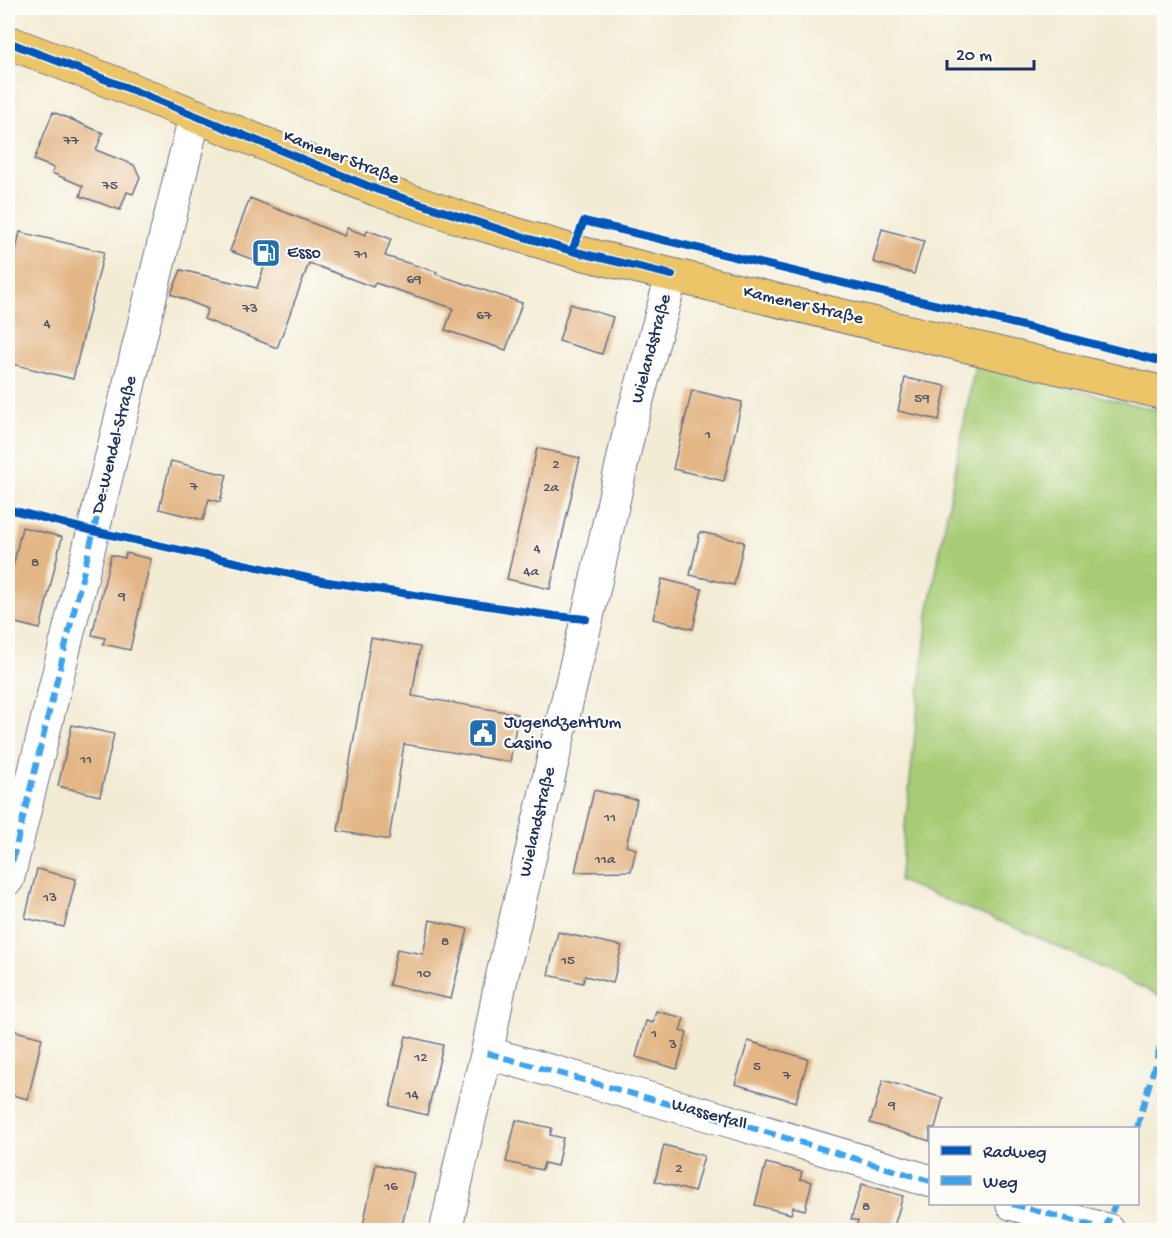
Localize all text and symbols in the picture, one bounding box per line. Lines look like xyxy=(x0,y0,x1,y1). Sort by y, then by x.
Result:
scale bar xyxy=(947,33,1034,71)
text: 20 m xyxy=(956,46,992,67)
street label: Kamener Straße xyxy=(280,126,403,190)
house number: 77 xyxy=(62,132,80,150)
house number: 75 xyxy=(101,177,118,195)
fuel station icon: Esso xyxy=(250,237,282,269)
place label: Esso xyxy=(287,243,321,264)
house number: 71 xyxy=(353,246,368,264)
house number: 69 xyxy=(406,271,422,289)
street label: Kamener Straße xyxy=(741,282,866,330)
street label: Wielandstraße xyxy=(627,291,677,406)
house number: 73 xyxy=(241,300,258,318)
house number: 67 xyxy=(476,307,493,325)
house number: 4 xyxy=(43,315,51,333)
street label: De-Wendel-Straße xyxy=(87,373,142,517)
house number: 59 xyxy=(914,390,930,408)
house number: 1 xyxy=(704,426,711,444)
house number: 2 xyxy=(552,456,560,474)
house number: 7 xyxy=(189,478,199,496)
house number: 2a xyxy=(543,479,560,497)
house number: 4 xyxy=(533,540,541,558)
house number: 8 xyxy=(31,554,39,572)
house number: 4a xyxy=(523,563,539,581)
house number: 9 xyxy=(117,588,126,606)
place label: Jugendzentrum Casino xyxy=(504,713,622,755)
public building icon: Jugendzentrum Casino xyxy=(467,717,499,749)
house number: 11 xyxy=(79,751,92,769)
street label: Wielandstraße xyxy=(515,764,561,879)
house number: 11 xyxy=(603,809,616,827)
house number: 11a xyxy=(594,851,616,869)
house number: 13 xyxy=(42,889,57,907)
house number: 8 xyxy=(441,933,449,951)
house number: 15 xyxy=(560,952,575,970)
house number: 10 xyxy=(416,965,432,983)
house number: 1 xyxy=(650,1025,657,1043)
house number: 3 xyxy=(668,1036,677,1054)
house number: 12 xyxy=(413,1049,428,1067)
house number: 5 xyxy=(753,1058,761,1076)
house number: 7 xyxy=(782,1067,792,1085)
house number: 14 xyxy=(404,1086,419,1104)
street label: Wasserfall xyxy=(669,1094,749,1136)
house number: 9 xyxy=(887,1097,896,1115)
legend xyxy=(929,1127,1139,1205)
text: Radweg xyxy=(983,1143,1046,1164)
house number: 2 xyxy=(675,1160,683,1178)
text: Weg xyxy=(983,1173,1018,1194)
house number: 16 xyxy=(383,1178,398,1196)
house number: 8 xyxy=(862,1198,870,1216)

